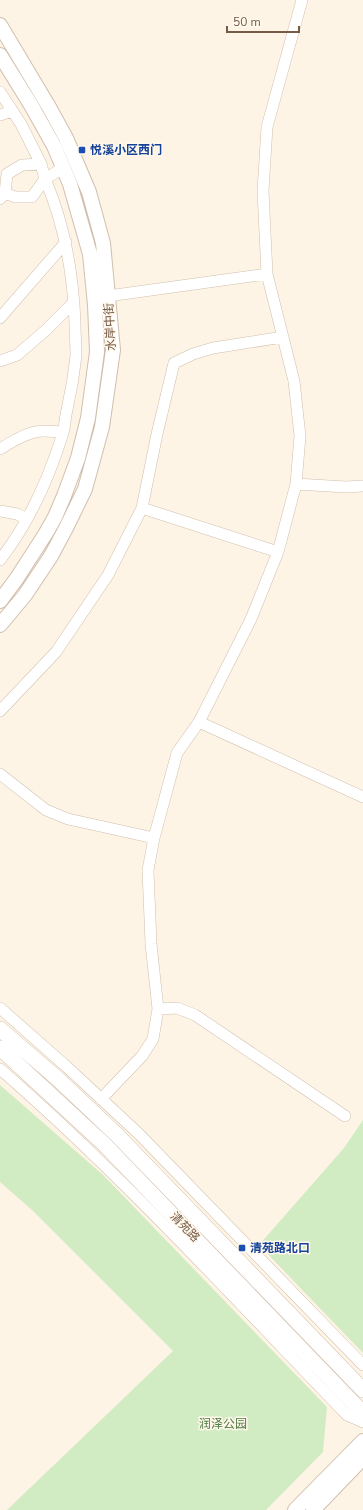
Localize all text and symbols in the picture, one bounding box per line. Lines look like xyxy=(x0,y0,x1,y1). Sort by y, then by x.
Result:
scale bar xyxy=(227,8,299,34)
text: 50 m xyxy=(233,14,261,30)
place label: 悦溪小区西门 xyxy=(90,142,162,158)
marker: 悦溪小区西门 xyxy=(77,145,87,155)
street label: 水岸中街 xyxy=(101,303,119,351)
street label: 清苑路 xyxy=(167,1208,203,1246)
place label: 清苑路北口 xyxy=(250,1240,310,1256)
marker: 清苑路北口 xyxy=(237,1243,247,1253)
park label: 润泽公园 xyxy=(199,1416,247,1432)

